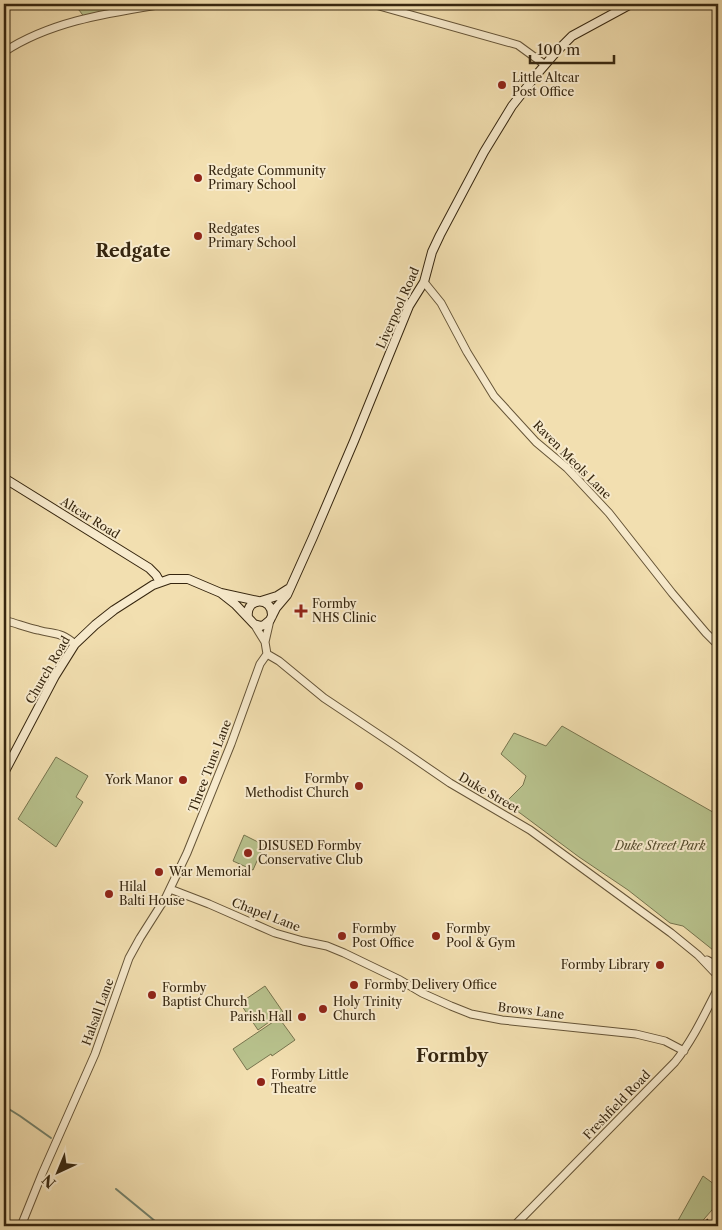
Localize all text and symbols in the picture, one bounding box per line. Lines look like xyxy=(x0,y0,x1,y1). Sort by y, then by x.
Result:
scale bar xyxy=(530,32,613,64)
text: 100 m xyxy=(537,40,580,59)
place label: Little Altcar Post Office xyxy=(512,70,579,99)
marker: Little Altcar Post Office xyxy=(496,79,508,91)
place label: Redgate Community Primary School xyxy=(208,163,326,192)
marker: Redgate Community Primary School xyxy=(192,172,204,184)
place label: Redgates Primary School xyxy=(208,221,296,250)
marker: Redgates Primary School xyxy=(192,230,204,242)
district label: Redgate xyxy=(95,240,171,262)
street label: Liverpool Road xyxy=(373,264,423,351)
street label: Raven Meols Lane xyxy=(530,417,615,502)
street label: Altcar Road xyxy=(57,493,123,542)
place label: Formby NHS Clinic xyxy=(312,596,377,625)
marker: Formby NHS Clinic xyxy=(294,604,308,618)
street label: Church Road xyxy=(22,633,73,706)
street label: Three Tuns Lane xyxy=(185,717,234,814)
street label: Duke Street xyxy=(456,769,523,816)
place label: Formby Methodist Church xyxy=(245,771,349,800)
place label: York Manor xyxy=(104,772,173,787)
marker: York Manor xyxy=(177,774,189,786)
marker: Formby Methodist Church xyxy=(353,780,365,792)
place label: DISUSED Formby Conservative Club xyxy=(258,838,363,867)
park label: Duke Street Park xyxy=(613,838,706,853)
marker: DISUSED Formby Conservative Club xyxy=(242,847,254,859)
place label: War Memorial xyxy=(168,864,252,879)
marker: War Memorial xyxy=(153,866,165,878)
place label: Hilal Balti House xyxy=(119,879,185,908)
marker: Hilal Balti House xyxy=(103,888,115,900)
street label: Chapel Lane xyxy=(230,895,303,935)
place label: Formby Post Office xyxy=(352,921,414,950)
place label: Formby Pool & Gym xyxy=(446,921,515,950)
marker: Formby Post Office xyxy=(336,930,348,942)
marker: Formby Pool & Gym xyxy=(430,930,442,942)
place label: Formby Library xyxy=(561,957,650,972)
marker: Formby Library xyxy=(654,959,666,971)
street label: Halsall Lane xyxy=(78,976,117,1047)
place label: Formby Delivery Office xyxy=(364,977,497,992)
marker: Formby Delivery Office xyxy=(348,979,360,991)
place label: Formby Baptist Church xyxy=(162,980,248,1009)
marker: Formby Baptist Church xyxy=(146,989,158,1001)
place label: Holy Trinity Church xyxy=(333,994,402,1023)
street label: Brows Lane xyxy=(497,999,565,1022)
marker: Holy Trinity Church xyxy=(317,1003,329,1015)
place label: Parish Hall xyxy=(230,1009,292,1024)
marker: Parish Hall xyxy=(296,1011,308,1023)
district label: Formby xyxy=(416,1045,489,1067)
place label: Formby Little Theatre xyxy=(271,1067,349,1096)
street label: Freshfield Road xyxy=(580,1067,654,1142)
marker: Formby Little Theatre xyxy=(255,1076,267,1088)
north arrow xyxy=(32,1148,82,1198)
text: N xyxy=(38,1171,60,1192)

